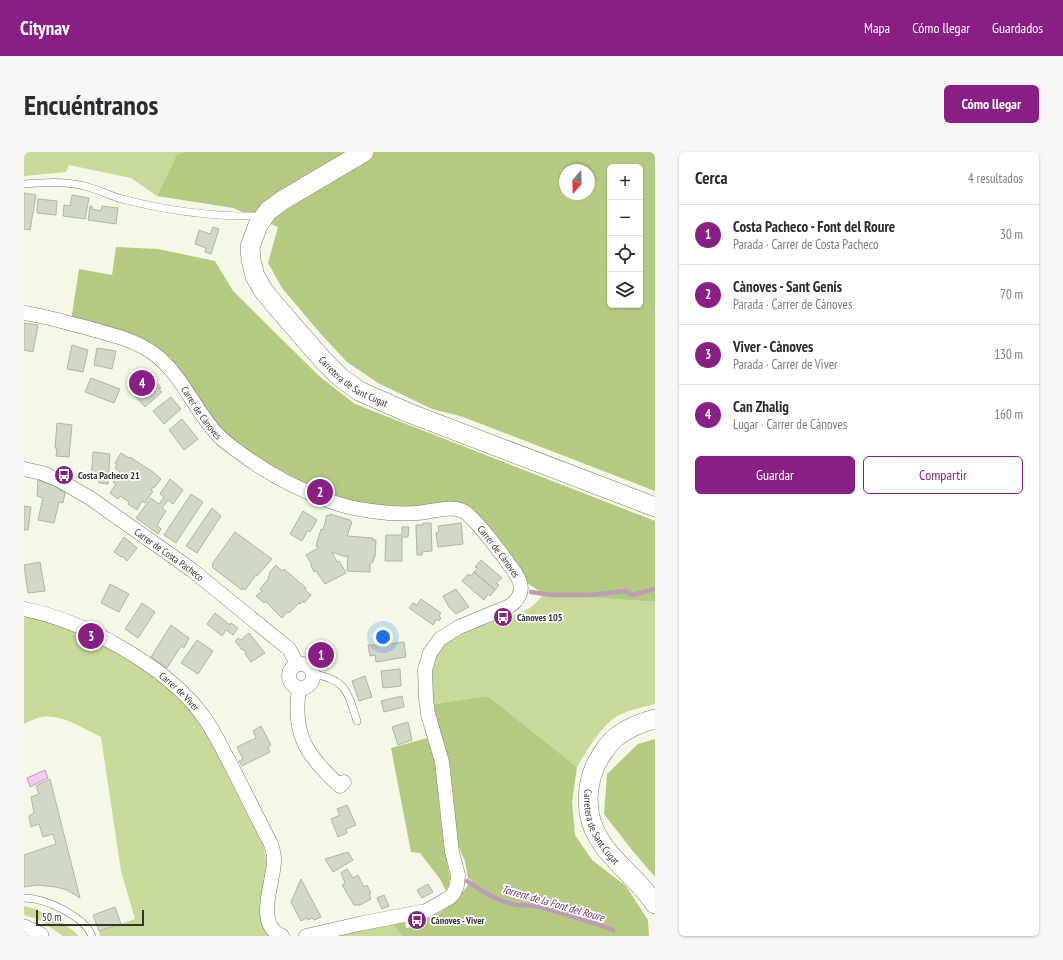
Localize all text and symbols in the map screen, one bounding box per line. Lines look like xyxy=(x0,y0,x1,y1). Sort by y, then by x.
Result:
text: Citynav xyxy=(20,16,70,40)
text: Mapa xyxy=(864,19,890,37)
text: Cómo llegar xyxy=(912,19,970,37)
text: Guardados xyxy=(992,19,1043,37)
button: Cómo llegar xyxy=(944,85,1039,123)
text: Encuéntranos xyxy=(24,86,158,123)
north arrow xyxy=(559,164,595,200)
map controls xyxy=(607,164,643,308)
button: + xyxy=(607,164,643,200)
text: Cerca xyxy=(695,167,728,189)
text: 4 resultados xyxy=(968,170,1023,187)
button: − xyxy=(607,200,643,236)
text: Costa Pacheco - Font del Roure xyxy=(733,217,895,236)
text: 1 xyxy=(705,226,711,243)
text: 30 m xyxy=(1000,226,1023,243)
button: locate xyxy=(607,236,643,272)
text: Parada · Carrer de Costa Pacheco xyxy=(733,236,879,253)
button: layers xyxy=(607,272,643,308)
text: Cànoves - Sant Genís xyxy=(733,277,842,296)
text: 2 xyxy=(705,286,711,303)
text: 70 m xyxy=(1000,286,1023,303)
text: Parada · Carrer de Cànoves xyxy=(733,296,852,313)
text: Viver - Cànoves xyxy=(733,337,813,356)
text: 3 xyxy=(705,346,711,363)
text: 130 m xyxy=(994,346,1023,363)
street label: Carretera de Sant Cugat xyxy=(316,354,390,410)
text: Parada · Carrer de Viver xyxy=(733,356,838,373)
pin: 4 xyxy=(129,368,155,398)
street label: Carrer de Cànoves xyxy=(178,384,225,443)
text: Can Zhalig xyxy=(733,397,789,416)
text: 4 xyxy=(705,406,711,423)
text: 160 m xyxy=(994,406,1023,423)
text: Lugar · Carrer de Cànoves xyxy=(733,416,847,433)
button: Guardar xyxy=(695,456,855,494)
button: Compartir xyxy=(863,456,1023,494)
bus stop icon: Costa Pacheco 21 xyxy=(53,464,75,486)
place label: Costa Pacheco 21 xyxy=(78,469,140,482)
pin: 2 xyxy=(307,477,333,507)
street label: Carrer de Cànoves xyxy=(474,523,523,580)
street label: Carrer de Costa Pacheco xyxy=(132,525,206,584)
bus stop icon: Cànoves 105 xyxy=(492,606,514,628)
place label: Cànoves 105 xyxy=(517,611,563,624)
pin: 3 xyxy=(78,621,104,651)
your location xyxy=(373,627,393,647)
pin: 1 xyxy=(308,640,334,670)
street label: Carrer de Viver xyxy=(156,669,202,714)
street label: Carretera de Sant Cugat xyxy=(581,788,622,867)
water label: Torrent de la Font del Roure xyxy=(500,882,607,925)
scale bar xyxy=(36,908,144,927)
bus stop icon: Cànoves - Viver xyxy=(406,909,428,931)
text: 50 m xyxy=(42,910,61,924)
place label: Cànoves - Viver xyxy=(431,914,485,927)

